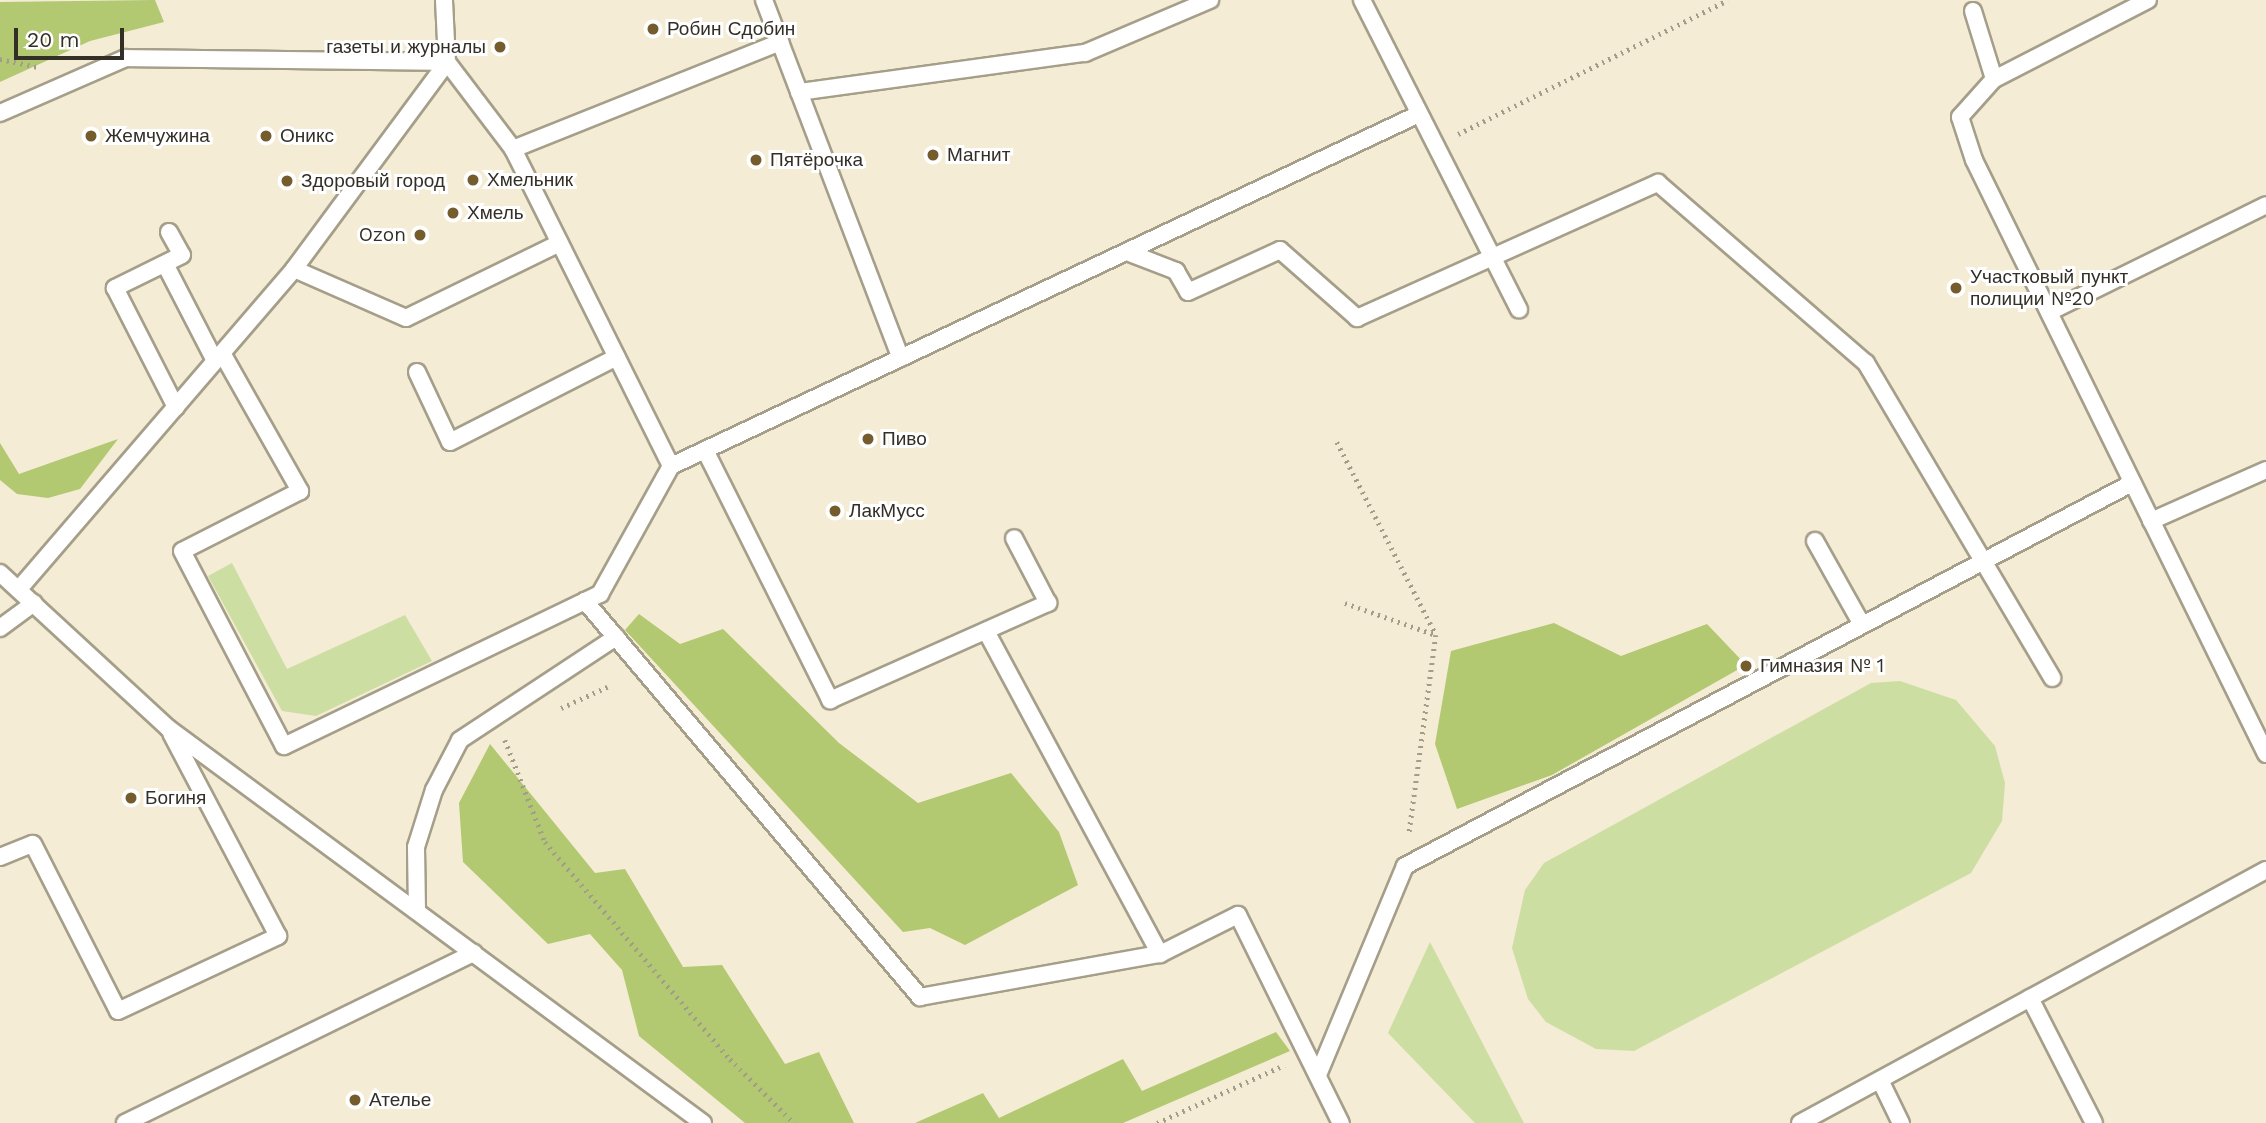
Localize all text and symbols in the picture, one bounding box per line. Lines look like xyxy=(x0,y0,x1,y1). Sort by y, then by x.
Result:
scale bar xyxy=(18,14,128,58)
place label: Робин Сдобин xyxy=(667,18,795,40)
marker: Робин Сдобин xyxy=(645,21,661,37)
text: 20 m xyxy=(27,27,79,52)
place label: газеты и журналы xyxy=(326,36,486,58)
marker: газеты и журналы xyxy=(492,39,508,55)
place label: Жемчужина xyxy=(105,125,210,147)
place label: Оникс xyxy=(280,125,334,147)
marker: Жемчужина xyxy=(83,128,99,144)
marker: Оникс xyxy=(258,128,274,144)
place label: Магнит xyxy=(947,144,1010,166)
marker: Магнит xyxy=(925,147,941,163)
place label: Пятёрочка xyxy=(770,149,863,171)
marker: Пятёрочка xyxy=(748,152,764,168)
place label: Хмельник xyxy=(487,169,573,191)
place label: Здоровый город xyxy=(301,170,445,192)
marker: Хмельник xyxy=(465,172,481,188)
marker: Здоровый город xyxy=(279,173,295,189)
place label: Хмель xyxy=(467,202,524,224)
marker: Хмель xyxy=(445,205,461,221)
place label: Ozon xyxy=(359,224,406,246)
marker: Ozon xyxy=(412,227,428,243)
place label: Участковый пункт полиции №20 xyxy=(1970,266,2128,310)
marker: Участковый пункт полиции №20 xyxy=(1948,280,1964,296)
place label: Пиво xyxy=(882,428,927,450)
marker: Пиво xyxy=(860,431,876,447)
place label: ЛакМусс xyxy=(849,500,925,522)
marker: ЛакМусс xyxy=(827,503,843,519)
place label: Гимназия № 1 xyxy=(1760,655,1885,677)
marker: Гимназия № 1 xyxy=(1738,658,1754,674)
place label: Богиня xyxy=(145,787,206,809)
marker: Богиня xyxy=(123,790,139,806)
place label: Ателье xyxy=(369,1089,431,1111)
marker: Ателье xyxy=(347,1092,363,1108)

